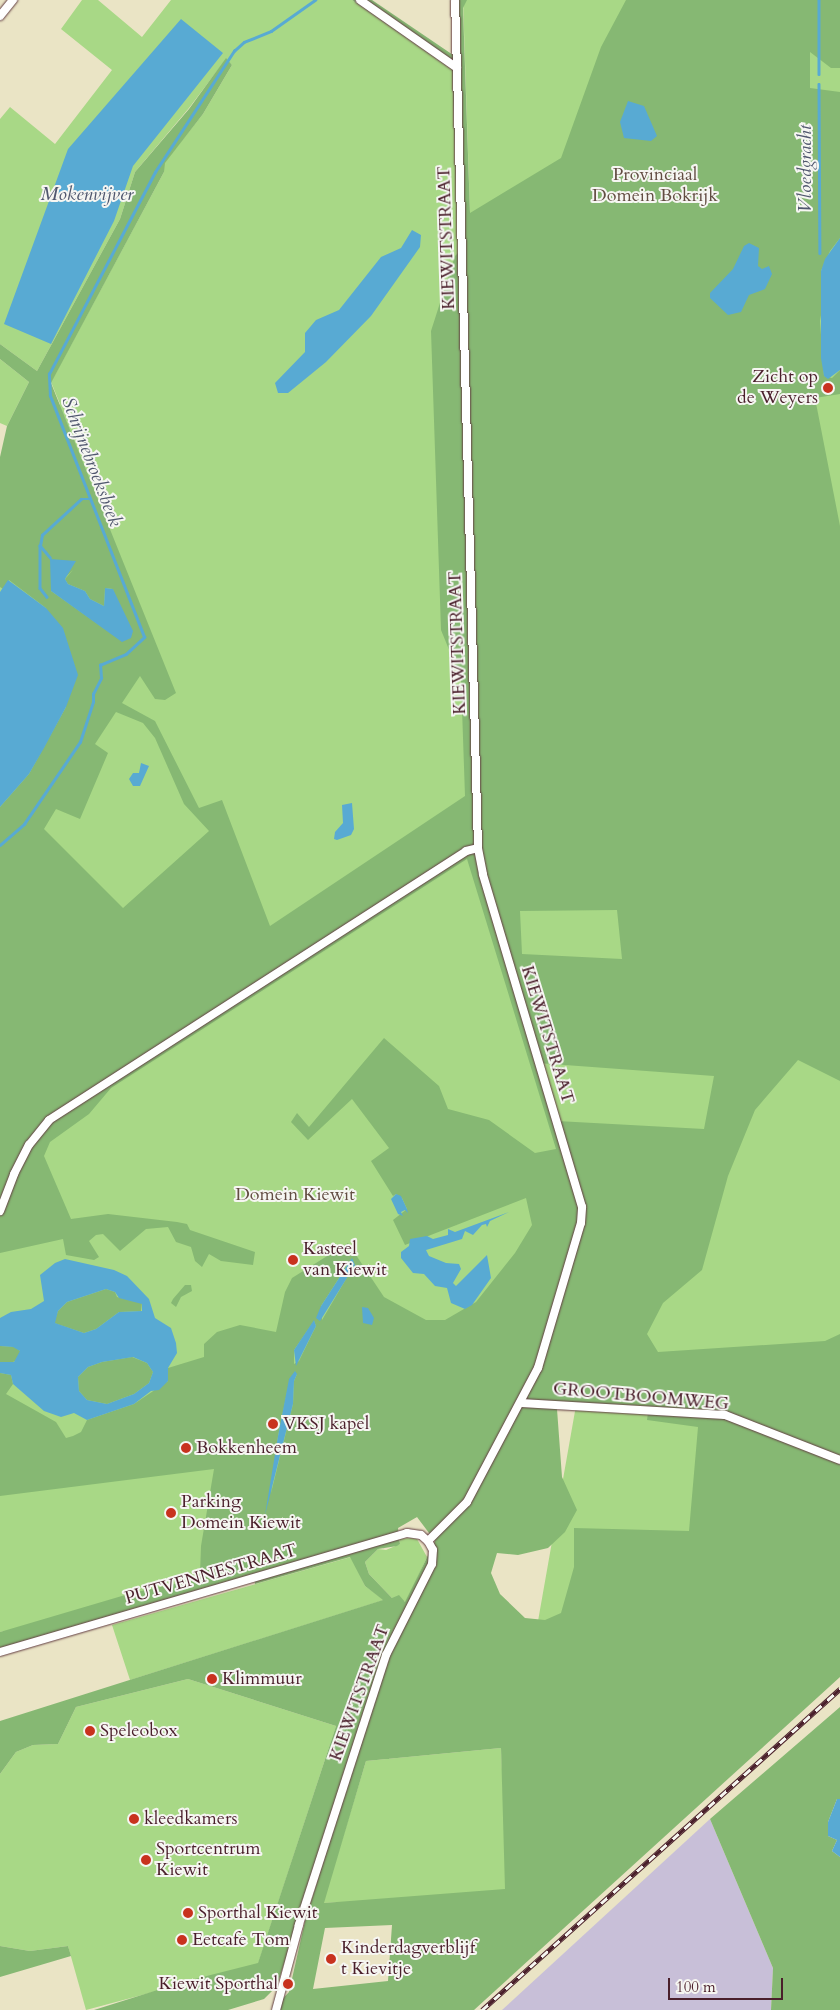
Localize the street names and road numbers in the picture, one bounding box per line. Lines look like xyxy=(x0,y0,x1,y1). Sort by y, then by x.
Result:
street label: KIEWITSTRAAT xyxy=(434,166,460,310)
street label: KIEWITSTRAAT xyxy=(445,571,471,715)
street label: KIEWITSTRAAT xyxy=(516,963,578,1107)
street label: GROOTBOOMWEG xyxy=(552,1379,730,1415)
street label: PUTVENNESTRAAT xyxy=(122,1540,300,1610)
street label: KIEWITSTRAAT xyxy=(325,1622,395,1764)

